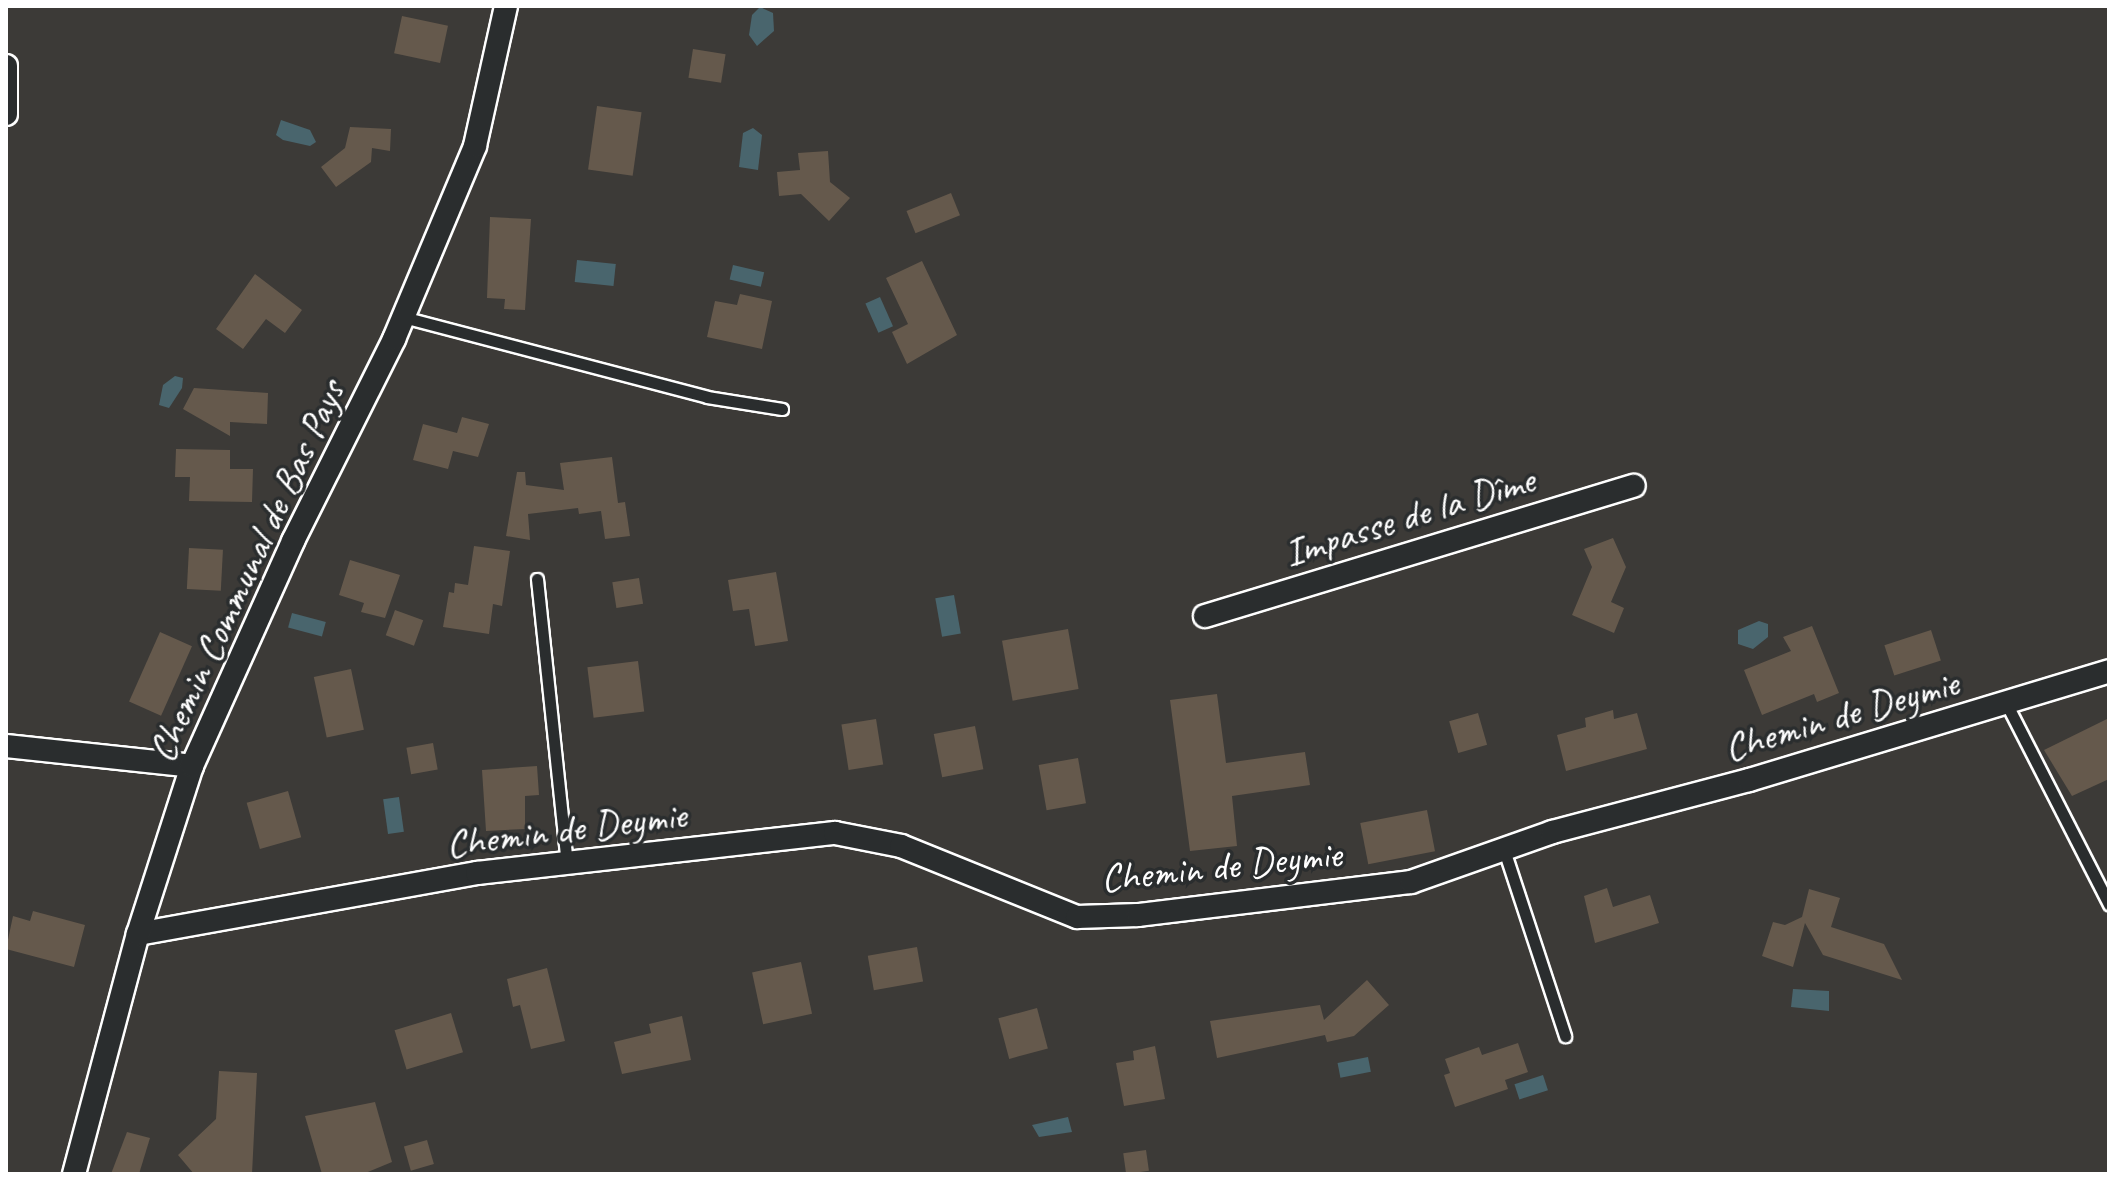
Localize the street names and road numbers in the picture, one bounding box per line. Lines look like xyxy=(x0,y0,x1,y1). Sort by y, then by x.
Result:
street label: Chemin Communal de Bas Pays xyxy=(136,372,356,770)
street label: Impasse de la Dîme xyxy=(1278,455,1540,577)
street label: Chemin de Deymie xyxy=(1717,658,1965,772)
street label: Chemin de Deymie xyxy=(442,790,690,868)
street label: Chemin de Deymie xyxy=(1097,829,1345,903)

